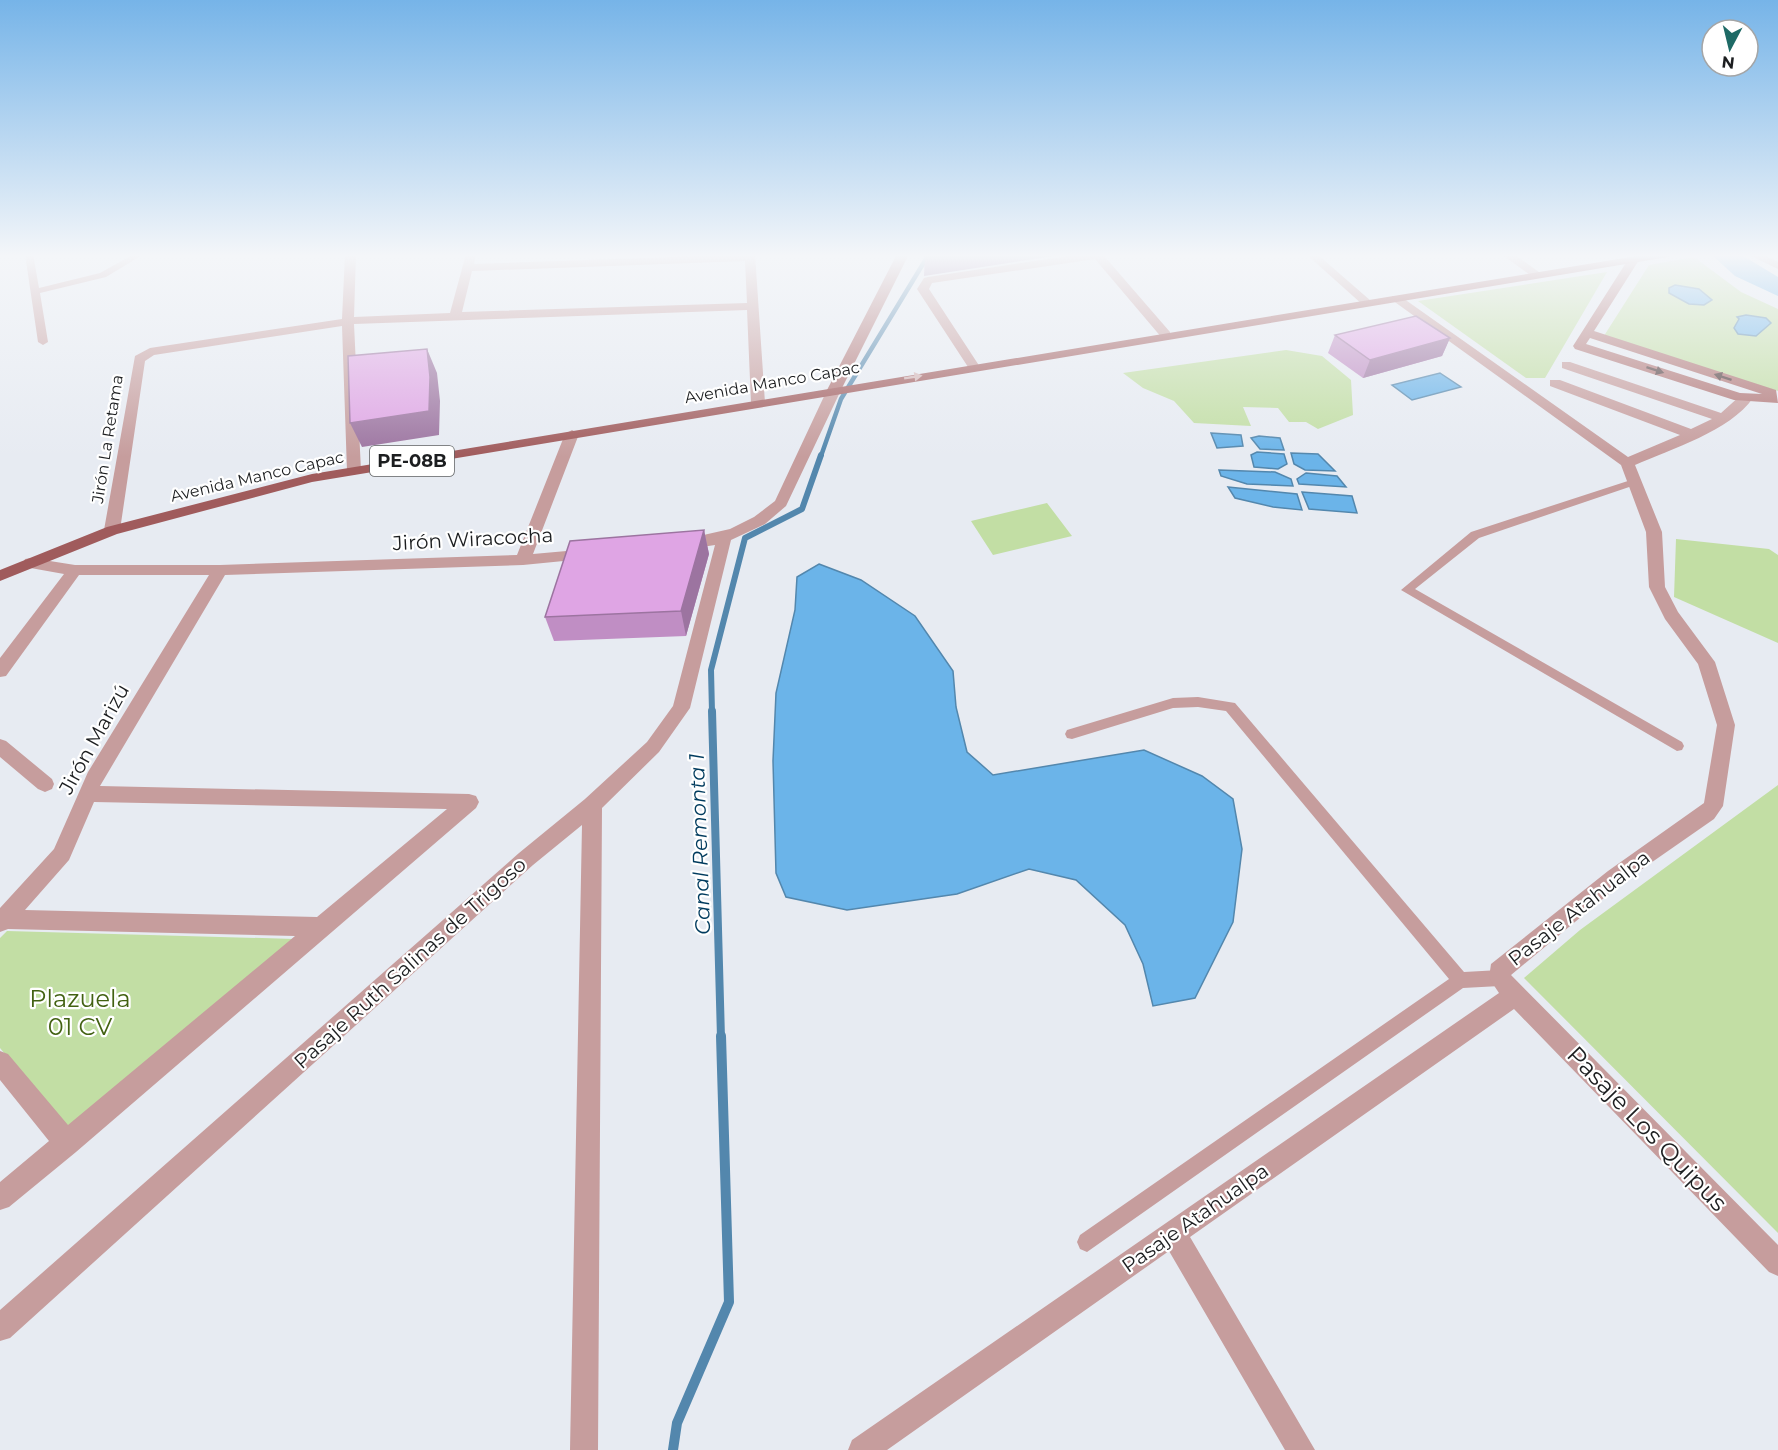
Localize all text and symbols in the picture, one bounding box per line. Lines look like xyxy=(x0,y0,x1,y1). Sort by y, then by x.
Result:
north arrow xyxy=(1700,18,1760,78)
text: N xyxy=(1721,52,1736,73)
street label: Avenida Manco Capac xyxy=(683,358,861,407)
one-way arrow xyxy=(1646,366,1664,375)
one-way arrow xyxy=(903,372,922,381)
one-way arrow xyxy=(1714,372,1732,381)
street label: Jirón La Retama xyxy=(88,373,127,506)
road number: PE-08B xyxy=(370,446,454,476)
street label: Avenida Manco Capac xyxy=(169,447,346,506)
street label: Jirón Wiracocha xyxy=(391,523,554,555)
street label: Jirón Marizú xyxy=(53,680,134,799)
water label: Canal Remonta 1 xyxy=(684,753,715,935)
street label: Pasaje Atahualpa xyxy=(1503,845,1655,971)
street label: Pasaje Ruth Salinas de Trigoso xyxy=(289,852,531,1074)
park label: Plazuela 01 CV xyxy=(29,984,131,1041)
street label: Pasaje Los Quipus xyxy=(1561,1040,1734,1217)
street label: Pasaje Atahualpa xyxy=(1117,1158,1273,1278)

